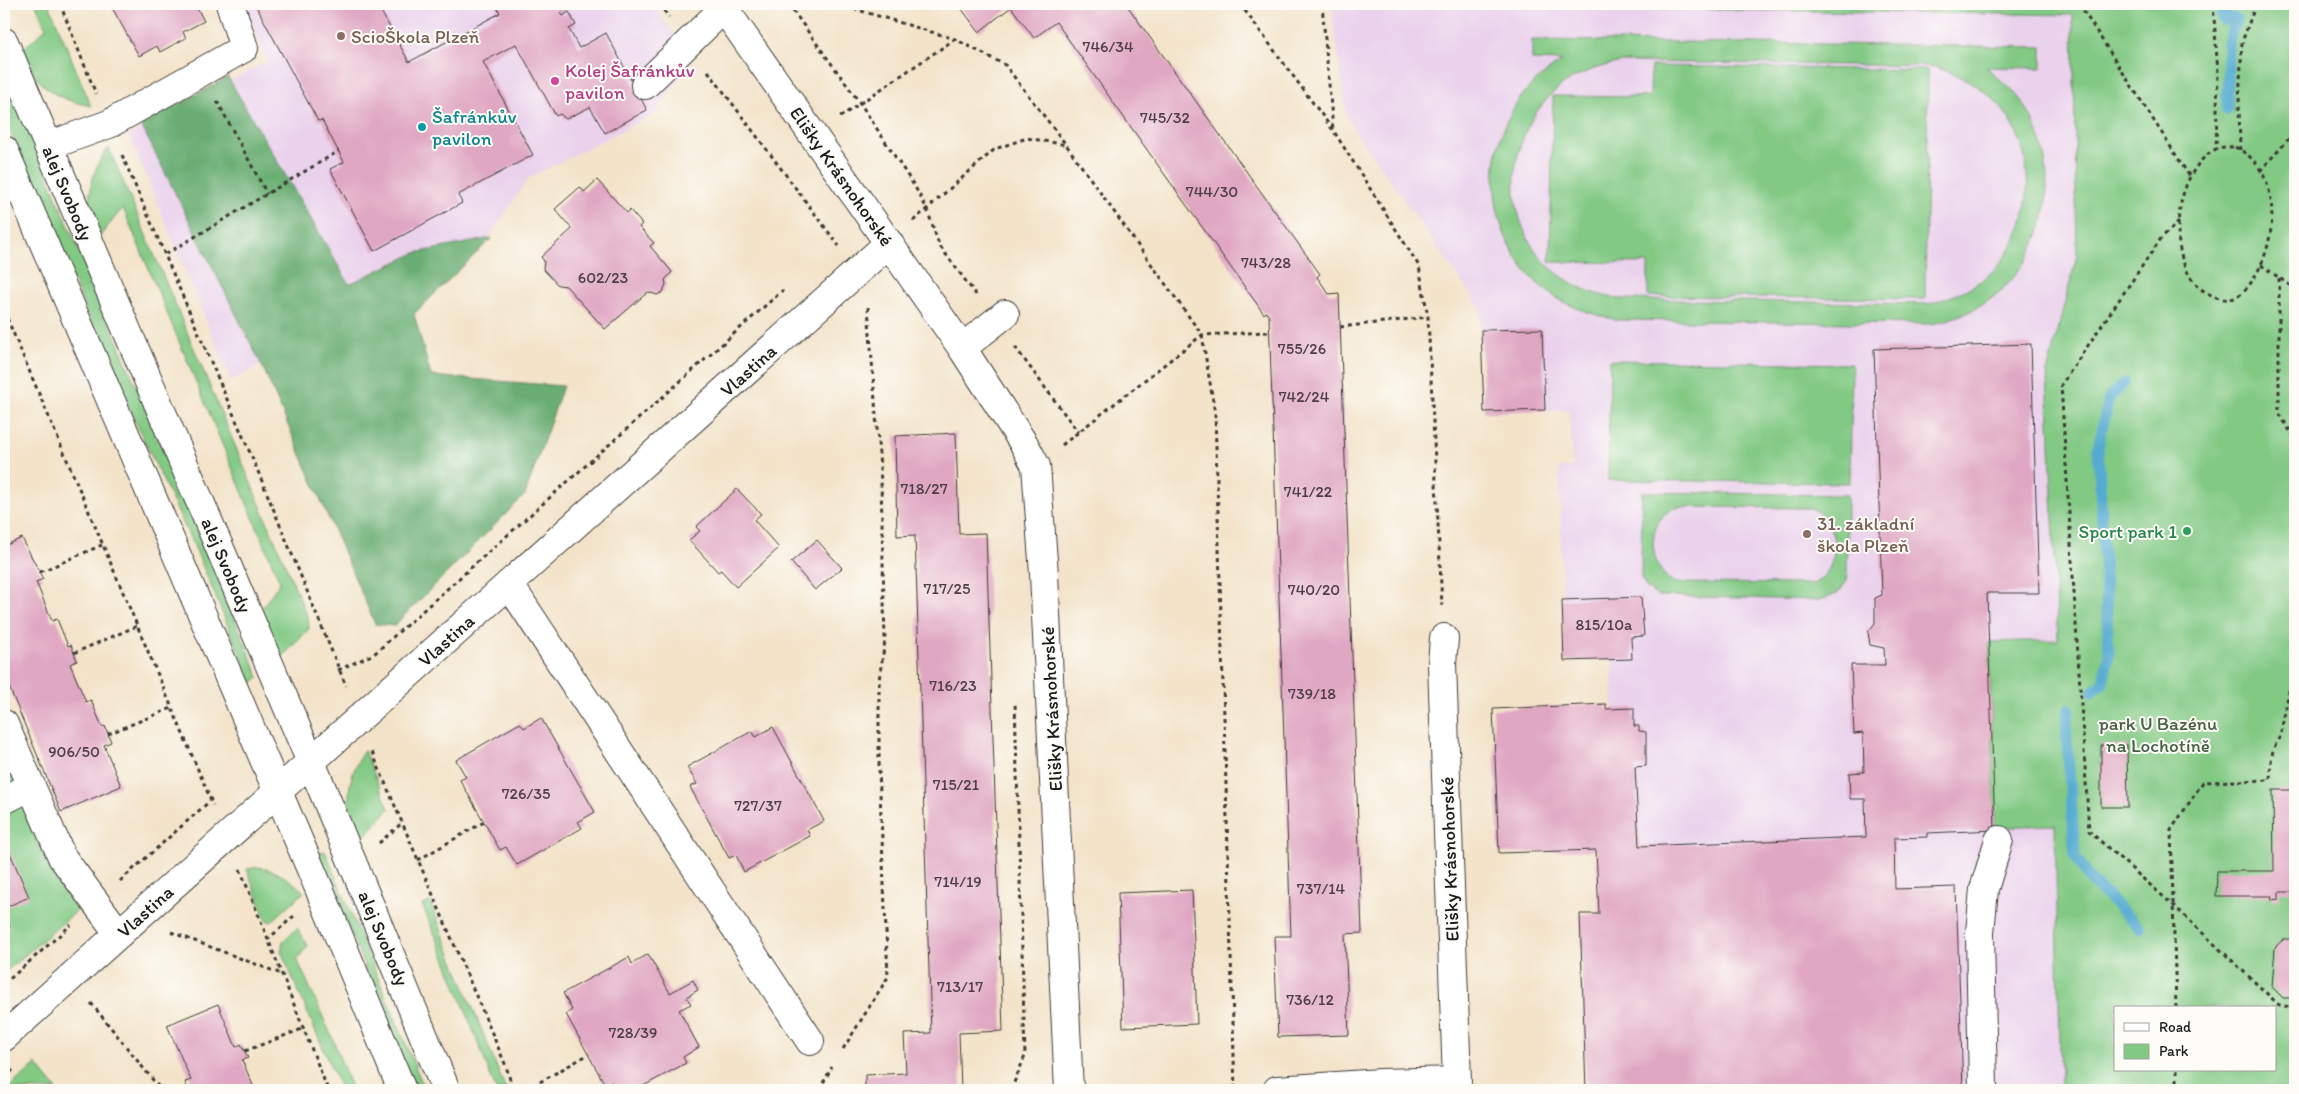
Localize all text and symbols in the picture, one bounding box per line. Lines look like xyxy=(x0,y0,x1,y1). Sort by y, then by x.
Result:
place label: ScioŠkola Plzeň xyxy=(351,25,480,48)
marker: ScioŠkola Plzeň xyxy=(335,30,347,42)
house number: 746/34 xyxy=(1082,37,1134,56)
place label: Kolej Šafránkův pavilon xyxy=(565,59,695,104)
marker: Kolej Šafránkův pavilon xyxy=(549,75,561,87)
street label: Elišky Krásnohorské xyxy=(785,102,898,250)
place label: Šafránkův pavilon xyxy=(432,105,517,150)
house number: 745/32 xyxy=(1140,108,1190,127)
marker: Šafránkův pavilon xyxy=(416,121,428,133)
street label: alej Svobody xyxy=(37,142,98,244)
house number: 744/30 xyxy=(1186,182,1238,201)
house number: 743/28 xyxy=(1241,253,1291,272)
house number: 602/23 xyxy=(578,268,629,287)
street label: Vlastina xyxy=(716,339,781,402)
house number: 755/26 xyxy=(1278,339,1326,358)
house number: 742/24 xyxy=(1279,387,1330,406)
house number: 718/27 xyxy=(900,479,948,498)
house number: 741/22 xyxy=(1284,482,1333,501)
place label: 31. základní škola Plzeň xyxy=(1817,512,1914,557)
street label: alej Svobody xyxy=(196,514,257,616)
place label: Sport park 1 xyxy=(2078,520,2177,543)
marker: Sport park 1 xyxy=(2181,525,2193,537)
marker: 31. základní škola Plzeň xyxy=(1801,528,1813,540)
house number: 717/25 xyxy=(924,579,970,598)
house number: 740/20 xyxy=(1288,580,1340,599)
street label: Vlastina xyxy=(414,609,479,672)
house number: 815/10a xyxy=(1576,615,1633,634)
street label: Elišky Krásnohorské xyxy=(1036,626,1067,792)
house number: 716/23 xyxy=(929,676,977,695)
house number: 739/18 xyxy=(1288,684,1336,703)
park label: park U Bazénu na Lochotíně xyxy=(2099,712,2217,757)
house number: 906/50 xyxy=(48,742,100,761)
house number: 715/21 xyxy=(933,775,980,794)
street label: Elišky Krásnohorské xyxy=(1435,776,1464,942)
house number: 726/35 xyxy=(502,784,550,803)
house number: 727/37 xyxy=(734,796,782,815)
house number: 714/19 xyxy=(934,872,982,891)
house number: 737/14 xyxy=(1297,879,1346,898)
street label: Vlastina xyxy=(113,880,178,943)
street label: alej Svobody xyxy=(353,887,414,989)
house number: 713/17 xyxy=(937,977,983,996)
house number: 736/12 xyxy=(1286,990,1334,1009)
legend xyxy=(2114,1006,2276,1072)
text: Road xyxy=(2159,1018,2192,1036)
house number: 728/39 xyxy=(609,1023,657,1042)
text: Park xyxy=(2159,1042,2189,1060)

